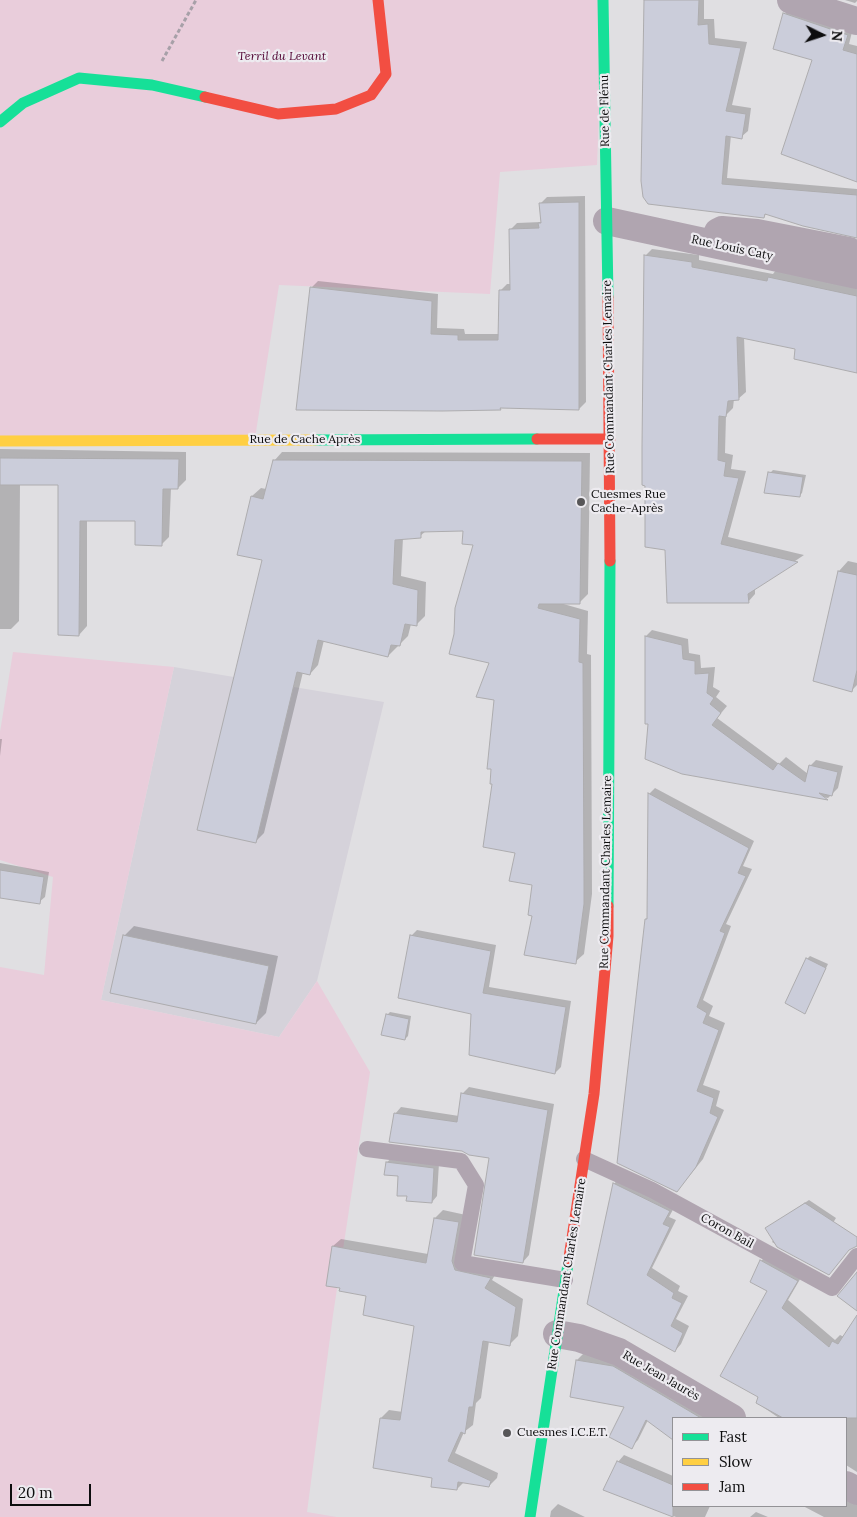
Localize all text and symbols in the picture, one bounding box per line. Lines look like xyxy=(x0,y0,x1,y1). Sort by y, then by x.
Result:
north arrow xyxy=(797,10,847,60)
text: N xyxy=(828,30,846,42)
park label: Terril du Levant xyxy=(238,50,326,64)
street label: Rue de Flénu xyxy=(597,75,613,147)
street label: Rue Louis Caty xyxy=(690,232,774,264)
street label: Rue Commandant Charles Lemaire xyxy=(600,280,618,474)
street label: Rue de Cache Après xyxy=(250,433,360,447)
place label: Cuesmes Rue Cache-Après xyxy=(591,488,666,516)
marker: Cuesmes Rue Cache-Après xyxy=(575,496,587,508)
street label: Rue Commandant Charles Lemaire xyxy=(597,775,615,969)
street label: Rue Commandant Charles Lemaire xyxy=(545,1177,589,1371)
street label: Coron Bail xyxy=(698,1211,756,1251)
street label: Rue Jean Jaurès xyxy=(620,1348,702,1404)
legend xyxy=(672,1417,847,1507)
place label: Cuesmes I.C.E.T. xyxy=(517,1426,608,1440)
marker: Cuesmes I.C.E.T. xyxy=(501,1427,513,1439)
text: Fast xyxy=(719,1427,747,1446)
text: Slow xyxy=(719,1452,752,1471)
scale bar xyxy=(12,1474,94,1506)
text: Jam xyxy=(719,1477,746,1496)
text: 20 m xyxy=(18,1483,53,1502)

